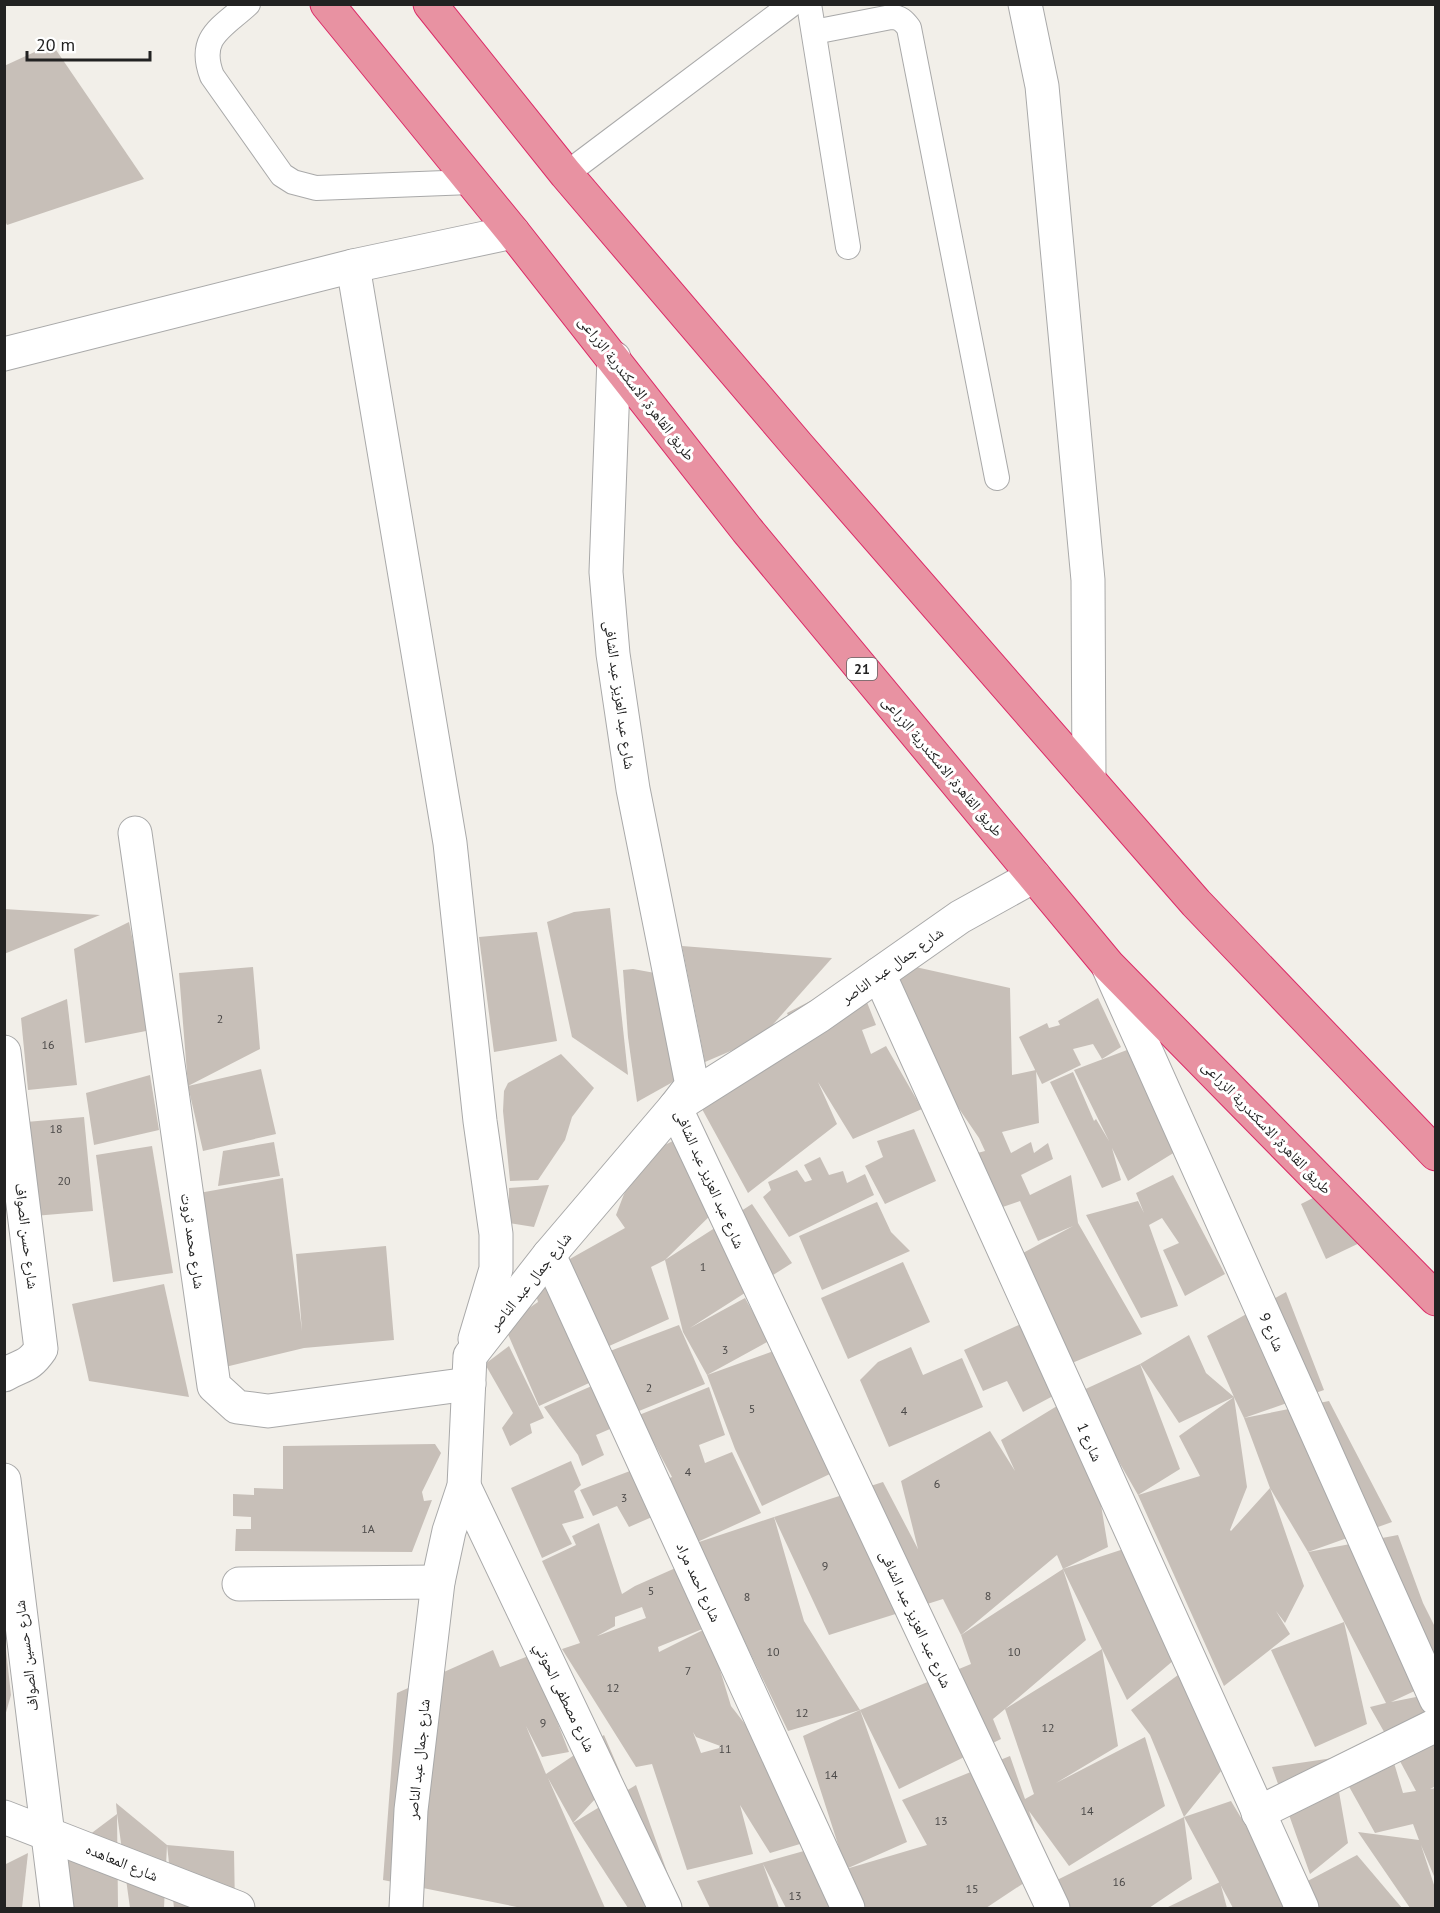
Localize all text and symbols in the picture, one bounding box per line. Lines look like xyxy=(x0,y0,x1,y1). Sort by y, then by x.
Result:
scale bar xyxy=(27,24,150,62)
text: 20 m xyxy=(36,33,75,56)
street label: طريق القاهرة, الاسكندرية الزراعى xyxy=(574,312,699,465)
street label: شارع عبد العزيز عبد الشافى xyxy=(599,619,640,771)
road number: 21 xyxy=(847,658,877,680)
street label: طريق القاهرة, الاسكندرية الزراعى xyxy=(878,692,1008,841)
street label: شارع جمال عبد الناصر xyxy=(836,922,948,1009)
house number: 2 xyxy=(217,1011,223,1026)
house number: 16 xyxy=(41,1037,55,1052)
street label: طريق القاهرة, الاسكندرية الزراعى xyxy=(1197,1056,1336,1199)
street label: شارع عبد العزيز عبد الشافى xyxy=(670,1107,749,1252)
house number: 18 xyxy=(49,1121,63,1136)
house number: 20 xyxy=(57,1173,71,1188)
street label: شارع حسن الصواف xyxy=(10,1182,43,1290)
street label: شارع محمد ثروت xyxy=(176,1192,209,1290)
street label: شارع جمال عبد الناصر xyxy=(484,1228,576,1335)
house number: 1 xyxy=(700,1259,706,1274)
street label: شارع 9 xyxy=(1254,1310,1289,1355)
house number: 3 xyxy=(722,1342,728,1357)
house number: 2 xyxy=(646,1380,652,1395)
house number: 5 xyxy=(749,1401,755,1416)
house number: 4 xyxy=(901,1403,908,1418)
street label: شارع 1 xyxy=(1072,1420,1107,1465)
house number: 4 xyxy=(685,1464,692,1479)
house number: 6 xyxy=(934,1476,940,1491)
house number: 3 xyxy=(621,1490,627,1505)
house number: 1A xyxy=(361,1521,375,1536)
street label: شارع احمد مراد xyxy=(671,1539,726,1625)
street label: شارع عبد العزيز عبد الشافى xyxy=(875,1547,956,1692)
house number: 9 xyxy=(822,1558,828,1573)
house number: 5 xyxy=(648,1583,654,1598)
house number: 8 xyxy=(985,1588,991,1603)
house number: 8 xyxy=(744,1589,750,1604)
street label: شارع حسين الصواف xyxy=(10,1599,43,1713)
street label: شارع مصطفى الحوتي xyxy=(528,1639,600,1756)
house number: 10 xyxy=(766,1644,780,1659)
house number: 10 xyxy=(1007,1644,1021,1659)
house number: 7 xyxy=(685,1663,691,1678)
house number: 12 xyxy=(606,1680,620,1695)
street label: شارع جمال عبد الناصر xyxy=(402,1698,435,1821)
house number: 12 xyxy=(795,1705,809,1720)
house number: 9 xyxy=(540,1715,546,1730)
house number: 12 xyxy=(1041,1720,1055,1735)
house number: 11 xyxy=(718,1741,732,1756)
house number: 14 xyxy=(824,1767,838,1782)
house number: 14 xyxy=(1080,1803,1094,1818)
house number: 13 xyxy=(934,1813,948,1828)
street label: شارع المعاهده xyxy=(83,1839,161,1886)
house number: 16 xyxy=(1112,1874,1126,1889)
house number: 15 xyxy=(965,1881,979,1896)
house number: 13 xyxy=(788,1888,802,1903)

